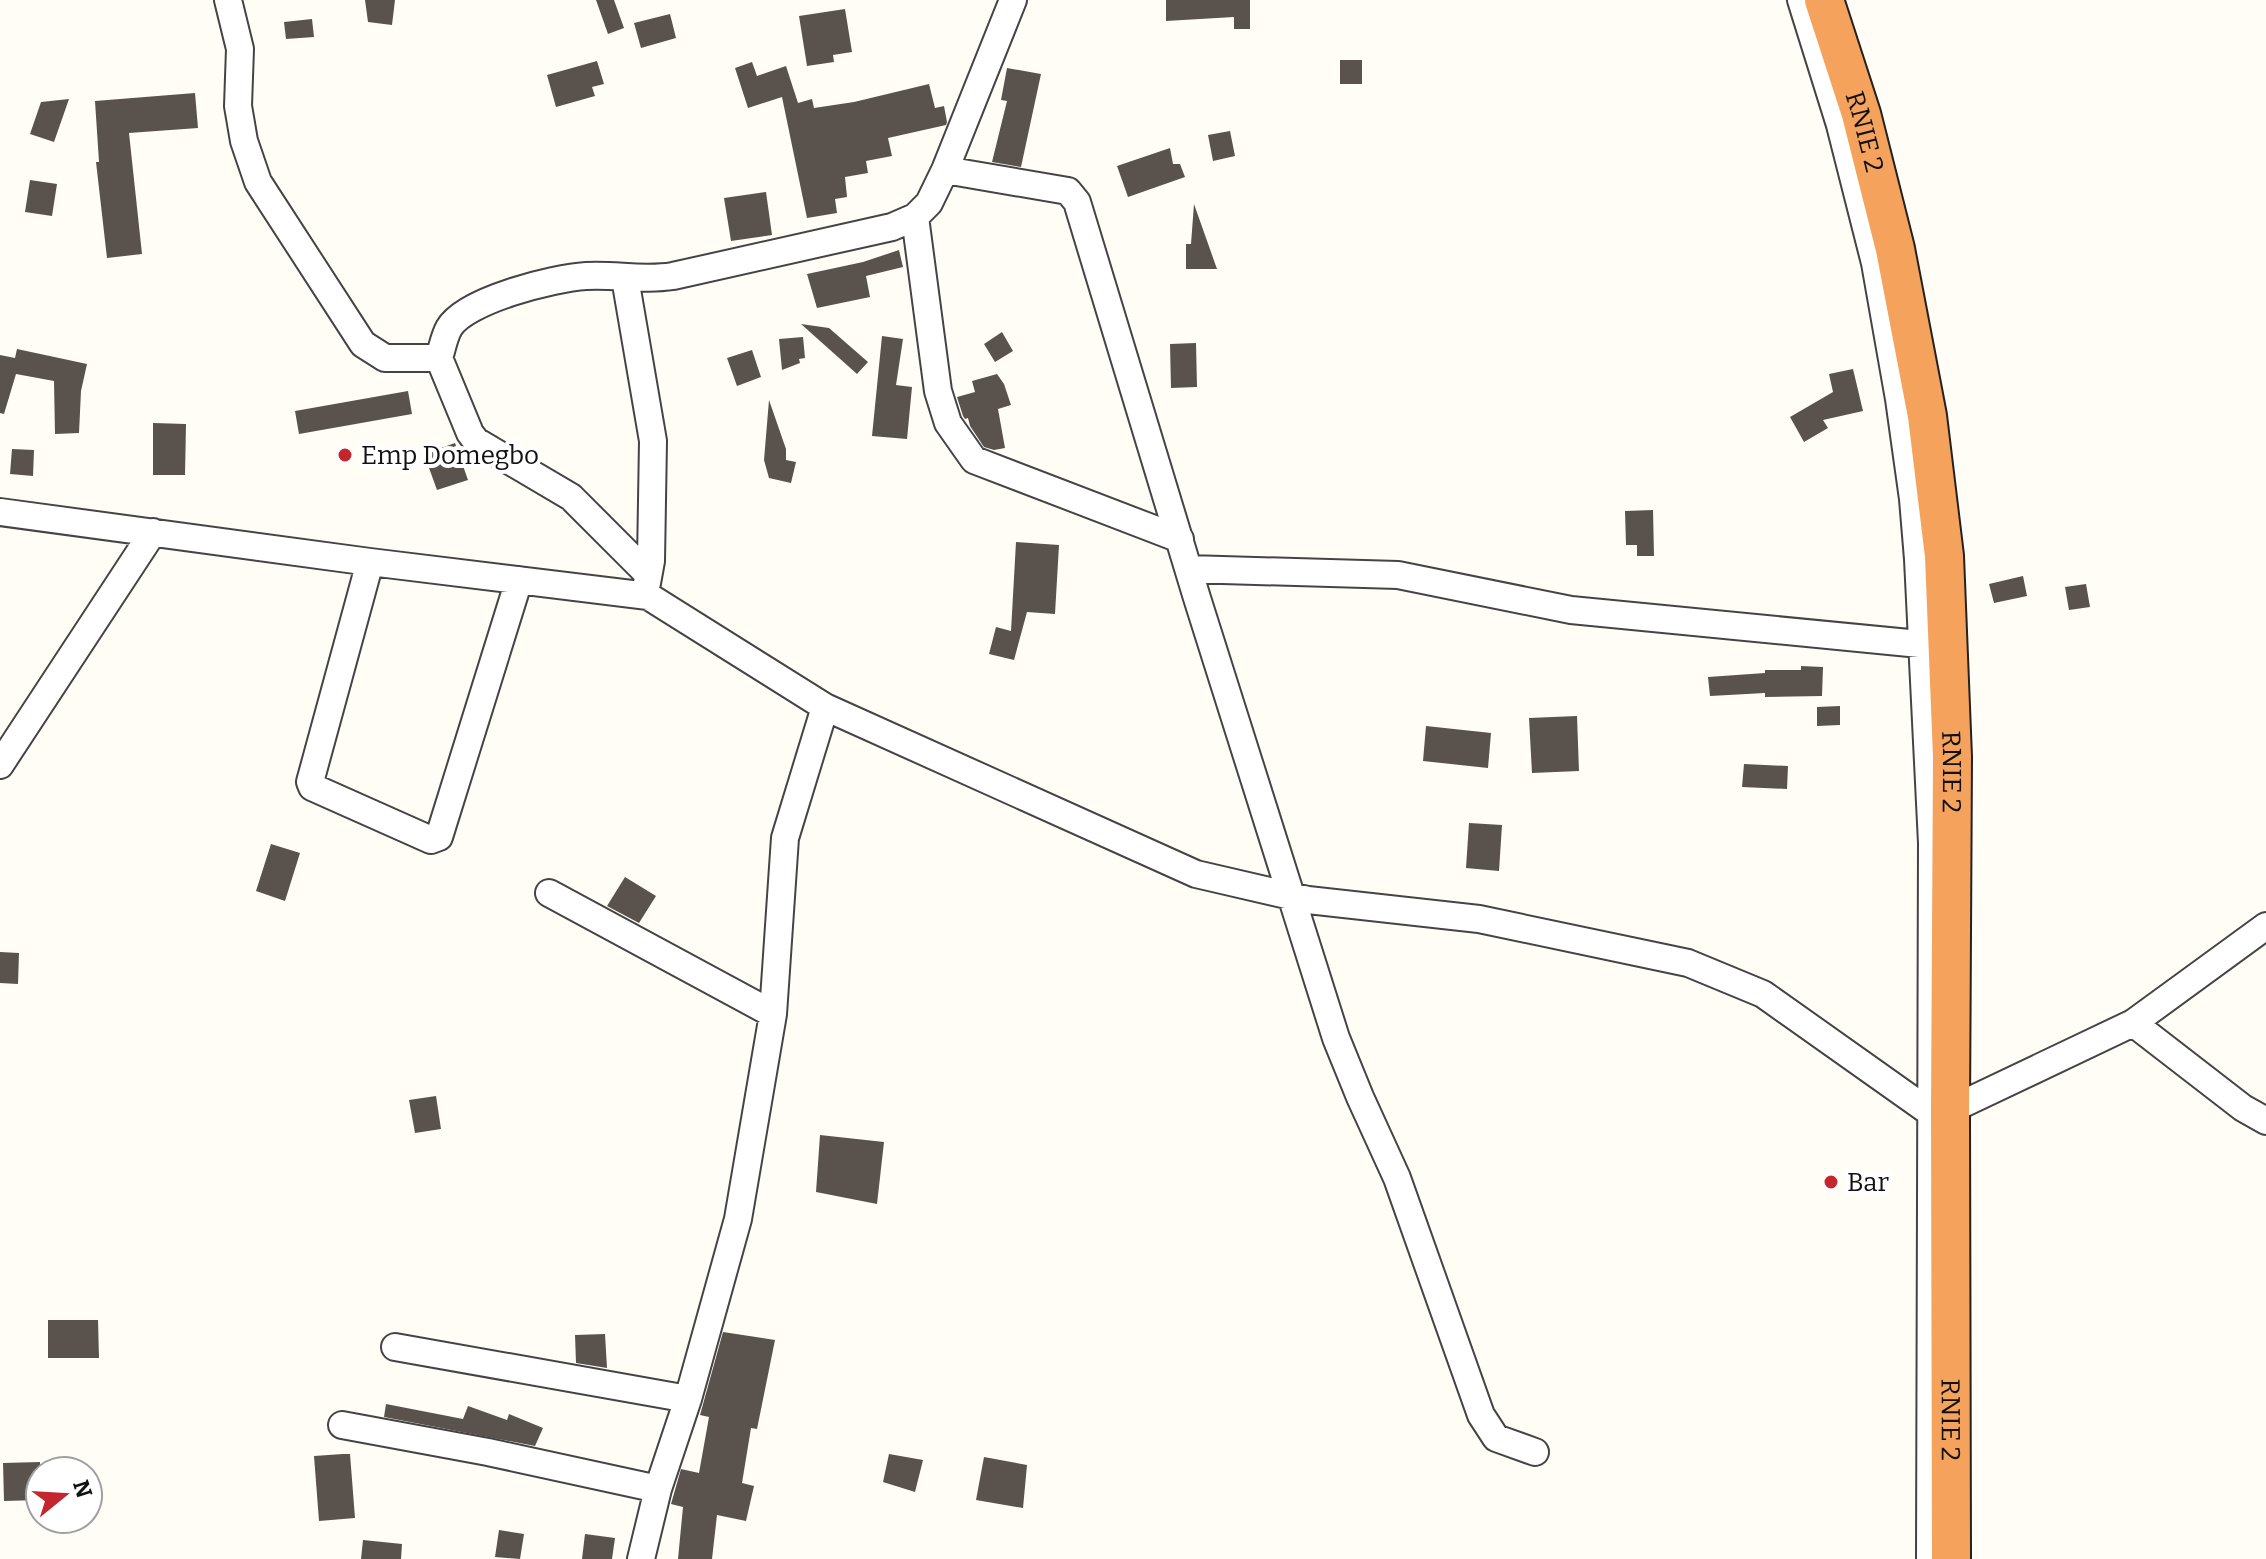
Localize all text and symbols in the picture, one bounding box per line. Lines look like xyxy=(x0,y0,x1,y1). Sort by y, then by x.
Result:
street label: RNIE 2 xyxy=(1839,87,1891,175)
place label: Emp Domegbo xyxy=(361,440,539,471)
marker: Emp Domegbo xyxy=(336,446,354,464)
street label: RNIE 2 xyxy=(1935,730,1968,813)
place label: Bar xyxy=(1847,1167,1889,1198)
marker: Bar xyxy=(1822,1173,1840,1191)
street label: RNIE 2 xyxy=(1935,1378,1966,1461)
north arrow xyxy=(24,1455,104,1535)
text: N xyxy=(67,1477,98,1501)

